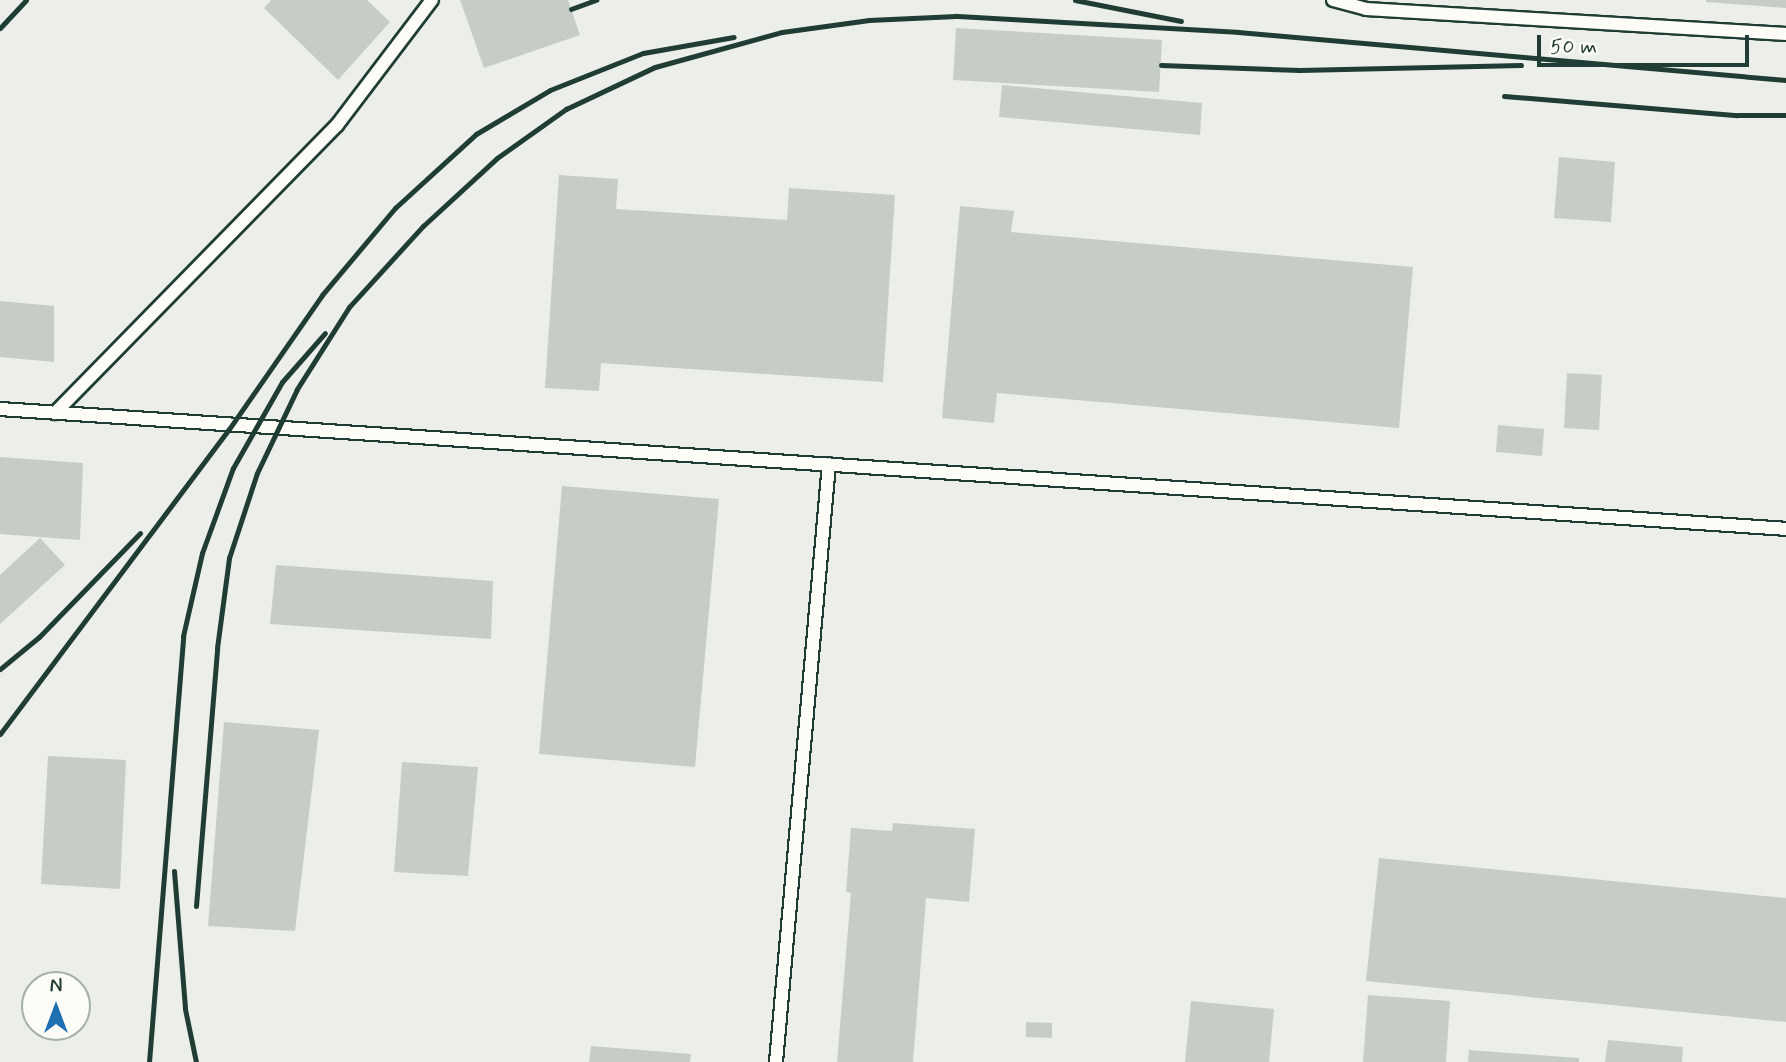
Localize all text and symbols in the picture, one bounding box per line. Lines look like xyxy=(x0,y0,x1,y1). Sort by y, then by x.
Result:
scale bar xyxy=(1541,21,1753,65)
text: 50 m xyxy=(1550,33,1597,61)
north arrow xyxy=(21,971,91,1041)
text: N xyxy=(50,974,62,999)

